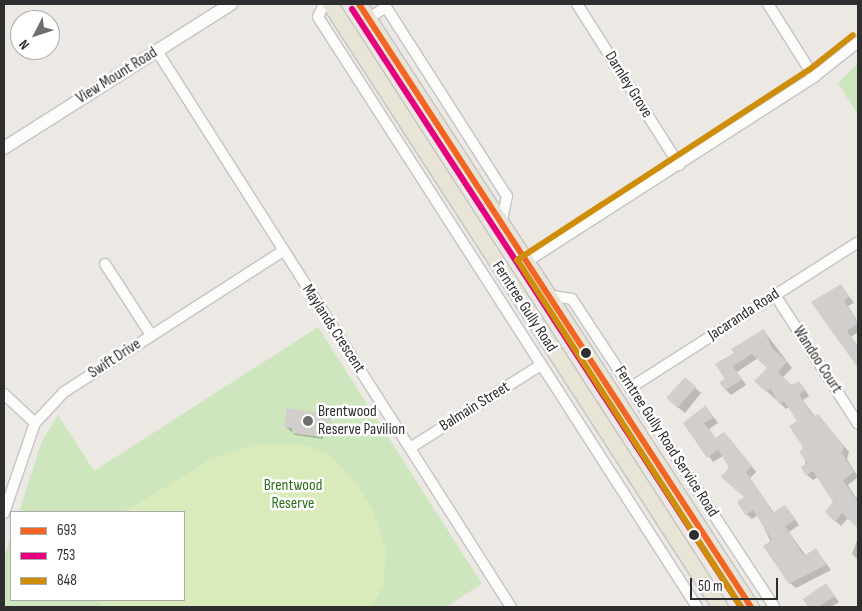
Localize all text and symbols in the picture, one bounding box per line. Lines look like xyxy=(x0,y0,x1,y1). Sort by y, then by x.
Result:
north arrow xyxy=(10,10,60,60)
text: N xyxy=(15,36,33,53)
street label: View Mount Road xyxy=(73,43,161,109)
street label: Darnley Grove xyxy=(600,48,656,122)
street label: Ferntree Gully Road xyxy=(487,258,561,356)
street label: Maylands Crescent xyxy=(297,281,369,377)
street label: Jacaranda Road xyxy=(705,285,783,345)
street label: Wandoo Court xyxy=(788,323,846,397)
street label: Swift Drive xyxy=(85,335,145,383)
unlabelled marker xyxy=(581,348,591,358)
street label: Ferntree Gully Road Service Road xyxy=(610,363,722,521)
street label: Balmain Street xyxy=(436,378,514,436)
place label: Brentwood Reserve Pavilion xyxy=(318,402,405,440)
marker: Brentwood Reserve Pavilion xyxy=(302,415,314,427)
park label: Brentwood Reserve xyxy=(264,476,322,514)
legend xyxy=(10,511,185,601)
text: 693 xyxy=(57,521,76,540)
unlabelled marker xyxy=(689,530,699,540)
text: 753 xyxy=(57,546,75,565)
scale bar xyxy=(692,568,780,600)
text: 848 xyxy=(57,571,77,590)
text: 50 m xyxy=(698,577,723,596)

